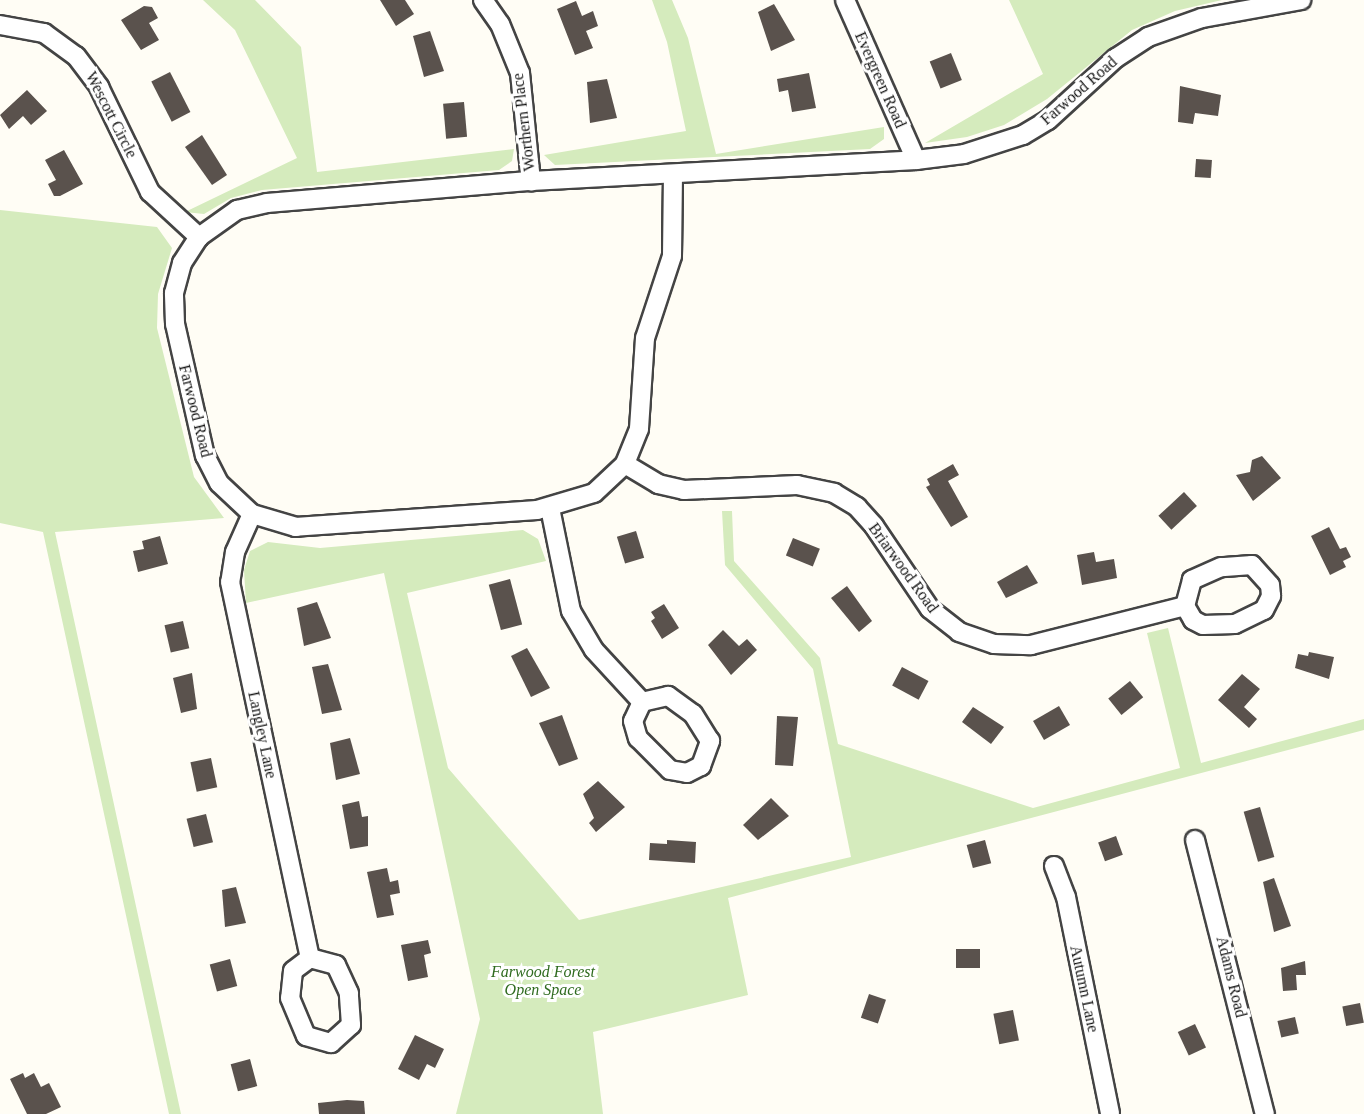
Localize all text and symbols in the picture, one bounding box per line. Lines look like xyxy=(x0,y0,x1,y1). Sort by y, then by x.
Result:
street label: Evergreen Road xyxy=(850,29,910,131)
street label: Farwood Road xyxy=(1037,53,1121,129)
street label: Wescott Circle xyxy=(81,69,141,161)
street label: Worthern Place xyxy=(508,72,540,172)
street label: Farwood Road xyxy=(174,363,216,459)
street label: Briarwood Road xyxy=(864,519,942,617)
street label: Langley Lane xyxy=(243,690,281,780)
street label: Adams Road xyxy=(1212,934,1250,1020)
street label: Autumn Lane xyxy=(1065,944,1103,1034)
park label: Farwood Forest Open Space xyxy=(491,962,595,1000)

